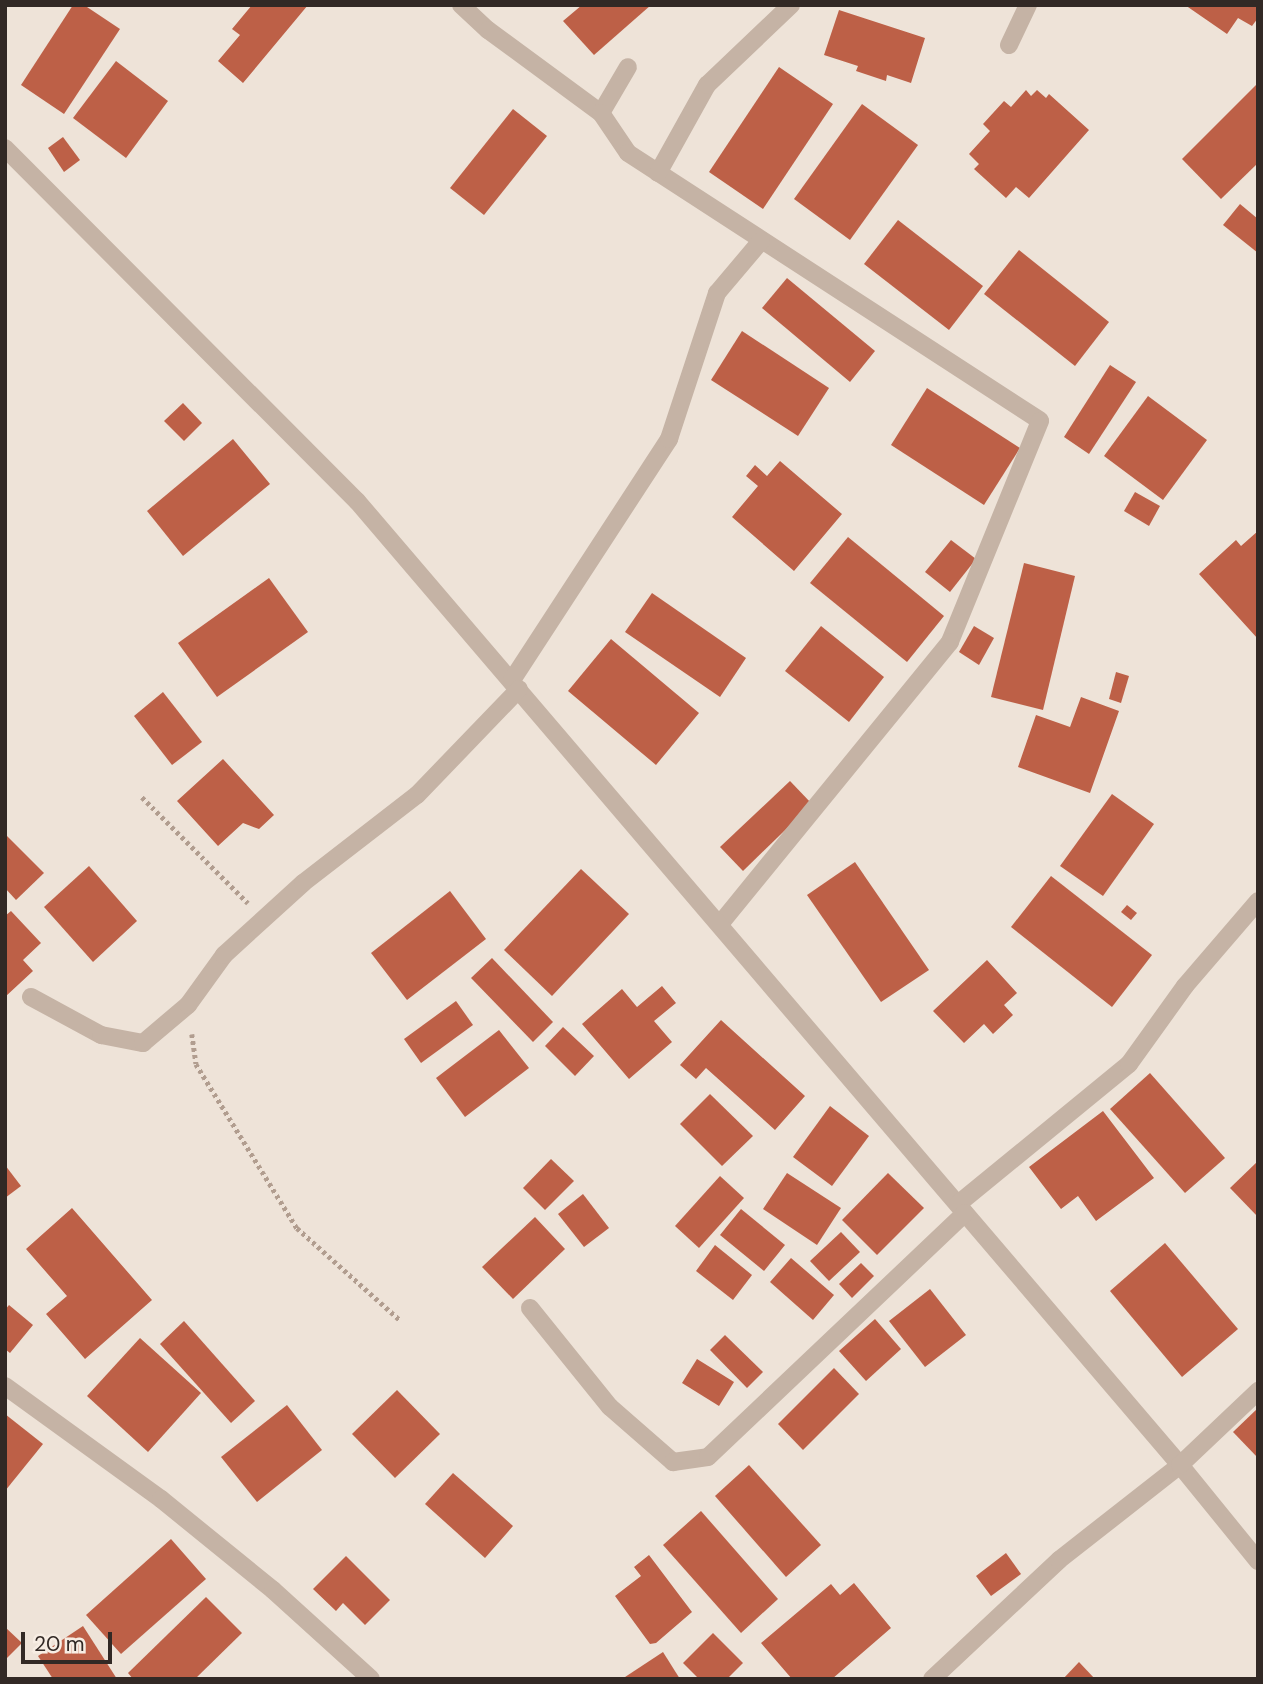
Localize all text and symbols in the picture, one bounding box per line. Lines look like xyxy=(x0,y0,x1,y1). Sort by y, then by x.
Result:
scale bar xyxy=(24,1618,116,1662)
text: 20 m xyxy=(34,1630,85,1658)

